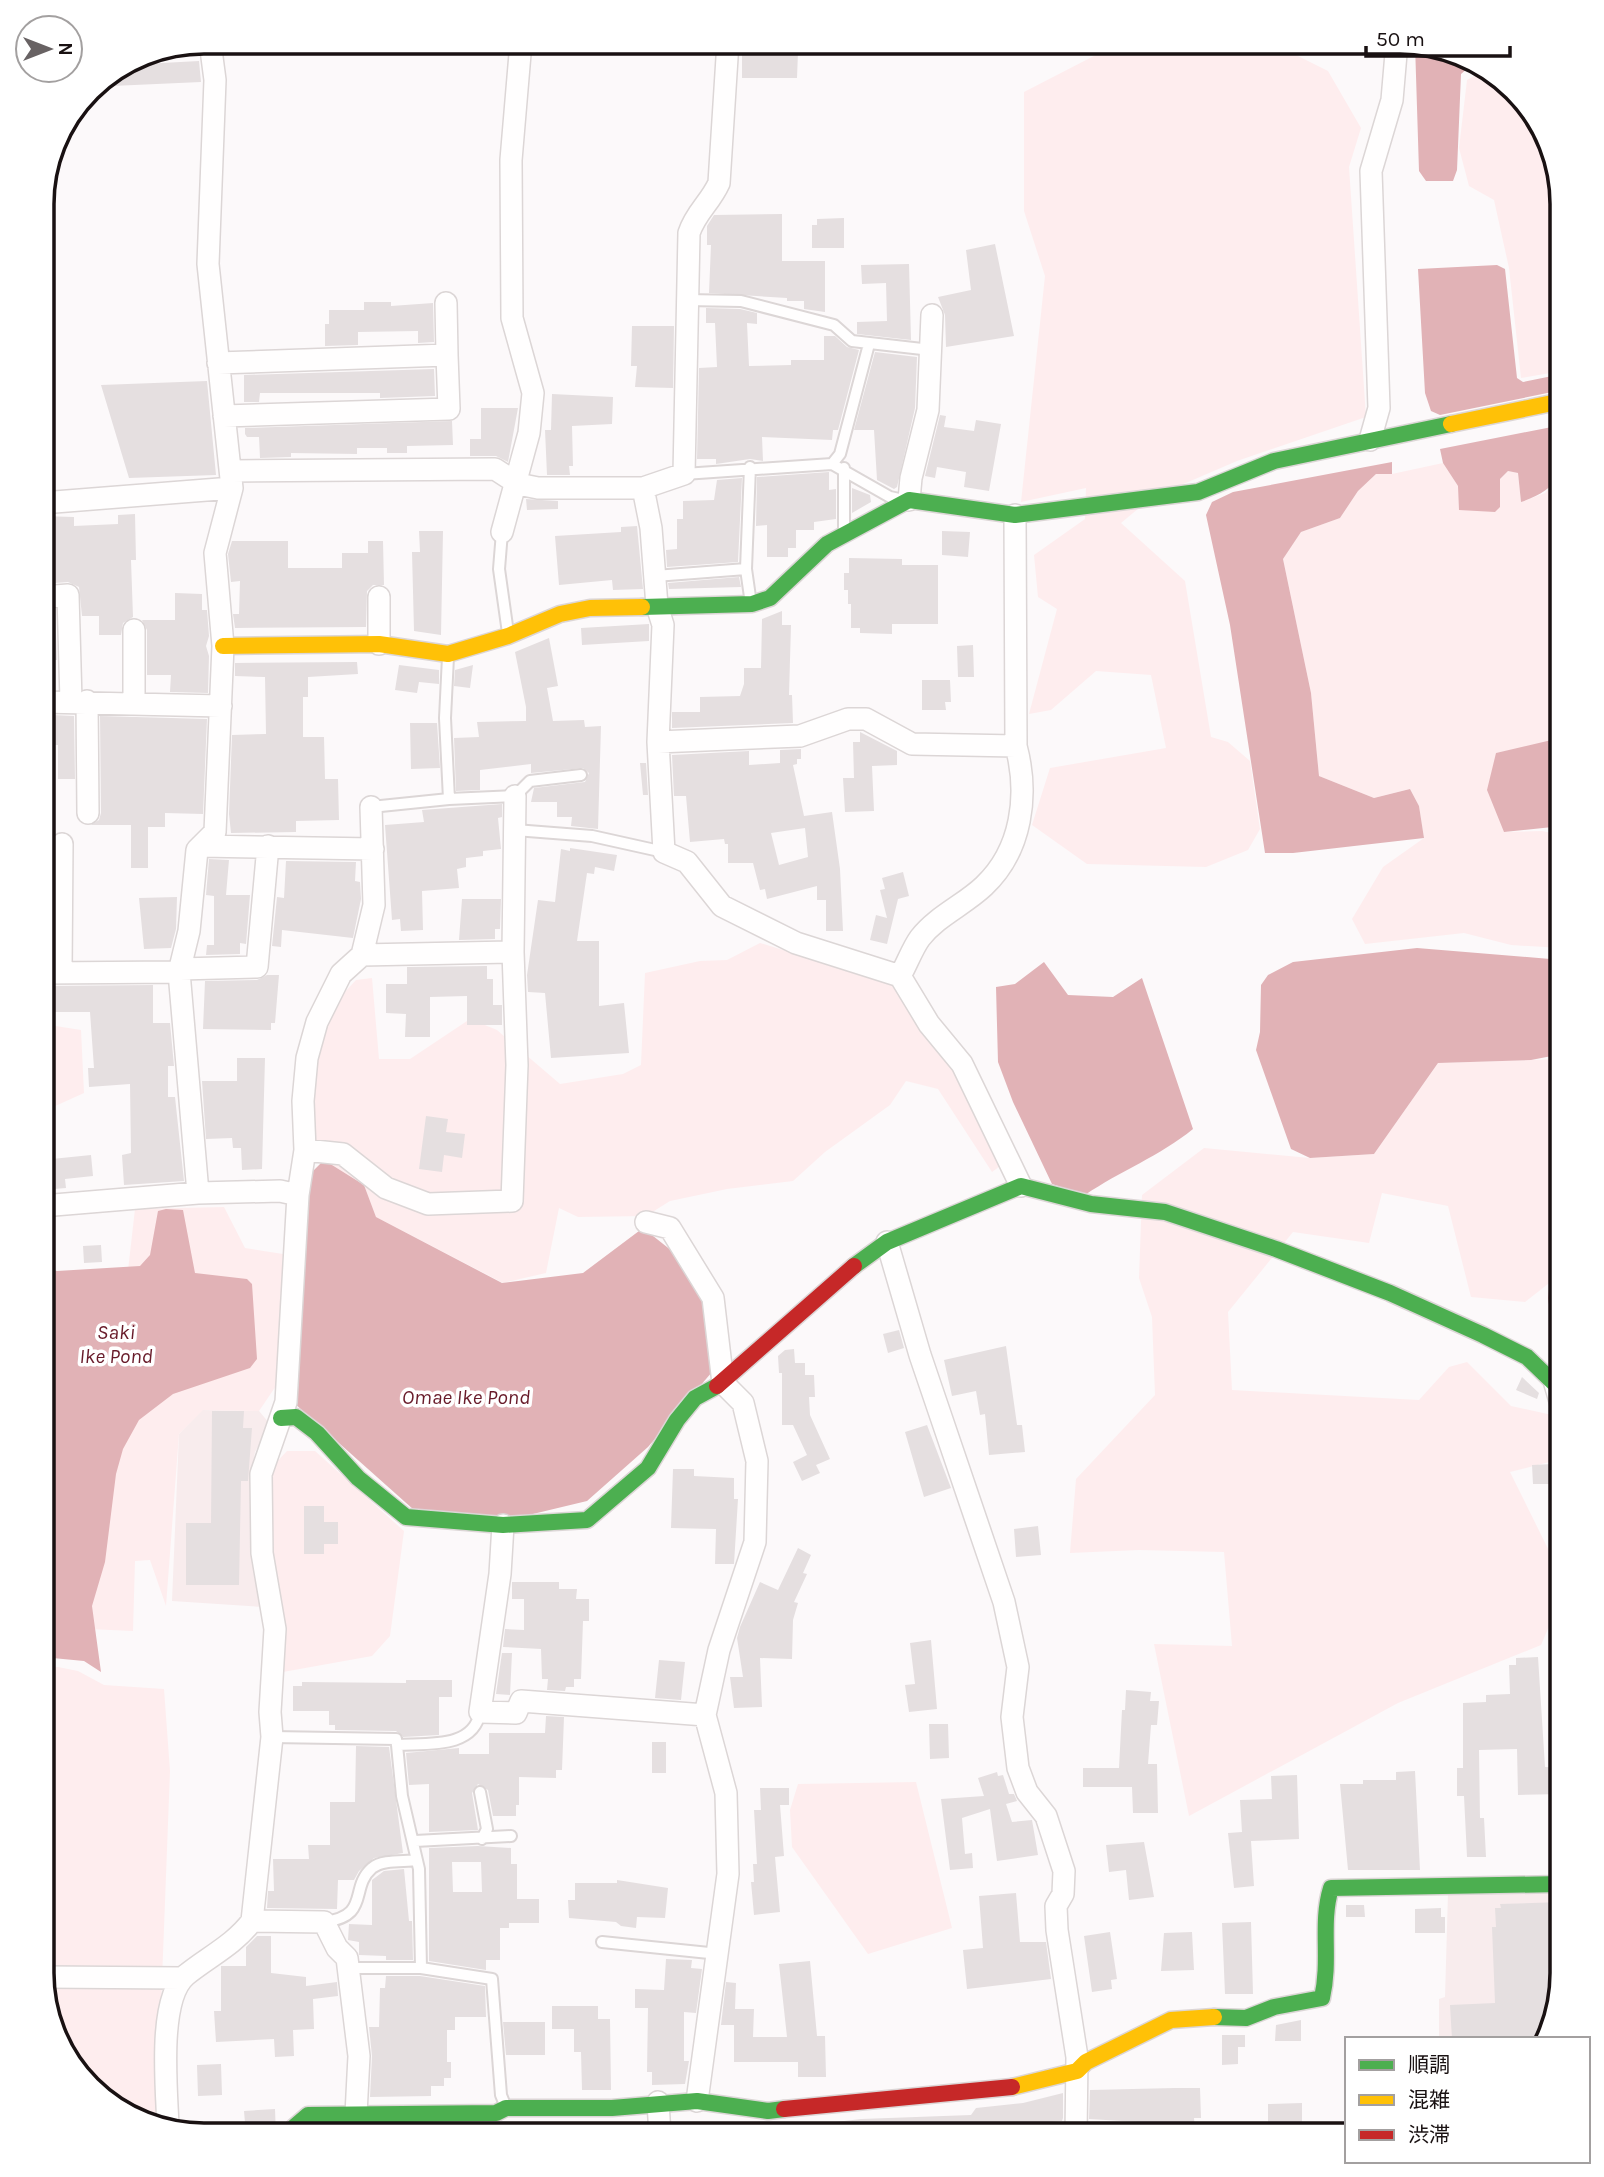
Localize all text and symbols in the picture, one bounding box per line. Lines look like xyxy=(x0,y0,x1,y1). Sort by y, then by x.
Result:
north arrow xyxy=(14,14,84,84)
scale bar xyxy=(1366,14,1510,58)
text: 50 m xyxy=(1376,27,1425,51)
text: N xyxy=(54,42,76,56)
water label: Saki Ike Pond xyxy=(79,1320,153,1368)
water label: Omae Ike Pond xyxy=(402,1385,530,1409)
legend xyxy=(1345,2037,1590,2163)
text: 順調 xyxy=(1408,2053,1450,2077)
text: 混雑 xyxy=(1408,2088,1450,2112)
text: 渋滞 xyxy=(1408,2123,1450,2147)

